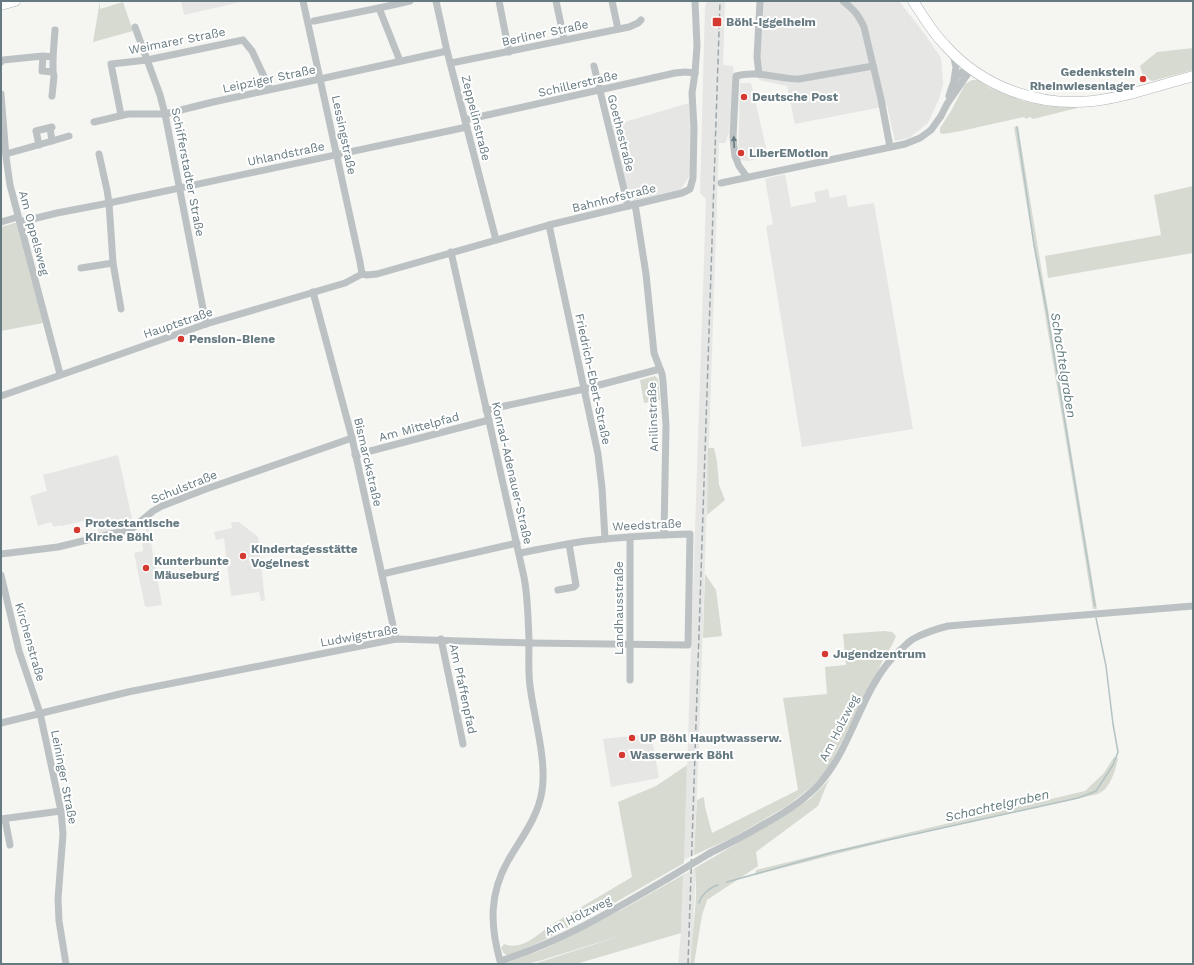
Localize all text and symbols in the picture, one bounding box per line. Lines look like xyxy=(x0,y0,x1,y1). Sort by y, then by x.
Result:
place label: Böhl-Iggelheim xyxy=(726,15,816,29)
marker: Böhl-Iggelheim xyxy=(711,16,723,28)
street label: Berliner Straße xyxy=(500,17,590,49)
street label: Weimarer Straße xyxy=(127,25,227,57)
street label: Leipziger Straße xyxy=(221,62,317,96)
place label: Gedenkstein Rheinwiesenlager xyxy=(1030,65,1136,93)
street label: Schillerstraße xyxy=(537,68,619,100)
street label: Zeppelinstraße xyxy=(459,74,493,162)
marker: Gedenkstein Rheinwiesenlager xyxy=(1138,74,1148,84)
place label: Deutsche Post xyxy=(752,90,839,104)
marker: Deutsche Post xyxy=(739,92,749,102)
street label: Goethestraße xyxy=(605,93,637,173)
street label: Lessingstraße xyxy=(329,94,359,176)
street label: Schifferstadter Straße xyxy=(169,106,207,238)
one-way arrow xyxy=(730,136,737,148)
street label: Uhlandstraße xyxy=(246,139,326,169)
place label: LiberEMotion xyxy=(749,146,828,160)
marker: LiberEMotion xyxy=(736,148,746,158)
street label: Bahnhofstraße xyxy=(571,181,657,215)
street label: Am Oppelsweg xyxy=(16,189,52,277)
street label: Hauptstraße xyxy=(141,305,215,341)
water label: Schachtelgraben xyxy=(1048,311,1079,419)
street label: Friedrich-Ebert-Straße xyxy=(572,312,614,446)
place label: Pension-Biene xyxy=(189,332,275,346)
marker: Pension-Biene xyxy=(176,334,186,344)
street label: Anilinstraße xyxy=(645,382,661,452)
street label: Konrad-Adenauer-Straße xyxy=(489,400,535,546)
street label: Am Mittelpfad xyxy=(377,410,461,444)
street label: Bismarckstraße xyxy=(351,416,385,508)
street label: Schulstraße xyxy=(149,467,219,507)
place label: Protestantische Kirche Böhl xyxy=(85,516,180,544)
street label: Weedstraße xyxy=(612,516,682,534)
marker: Protestantische Kirche Böhl xyxy=(72,525,82,535)
place label: Kindertagesstätte Vogelnest xyxy=(251,542,358,570)
marker: Kindertagesstätte Vogelnest xyxy=(238,551,248,561)
place label: Kunterbunte Mäuseburg xyxy=(154,554,229,582)
street label: Landhausstraße xyxy=(612,561,626,655)
marker: Kunterbunte Mäuseburg xyxy=(141,563,151,573)
street label: Kirchenstraße xyxy=(12,601,48,683)
street label: Ludwigstraße xyxy=(319,622,399,650)
street label: Am Pfaffenpfad xyxy=(447,643,479,735)
place label: Jugendzentrum xyxy=(833,647,926,661)
marker: Jugendzentrum xyxy=(820,649,830,659)
street label: Am Holzweg xyxy=(816,692,862,764)
street label: Leininger Straße xyxy=(48,729,80,825)
place label: UP Böhl Hauptwasserw. xyxy=(640,731,782,745)
marker: UP Böhl Hauptwasserw. xyxy=(627,733,637,743)
place label: Wasserwerk Böhl xyxy=(630,748,734,762)
marker: Wasserwerk Böhl xyxy=(617,750,627,760)
water label: Schachtelgraben xyxy=(944,786,1051,825)
street label: Am Holzweg xyxy=(542,893,614,939)

